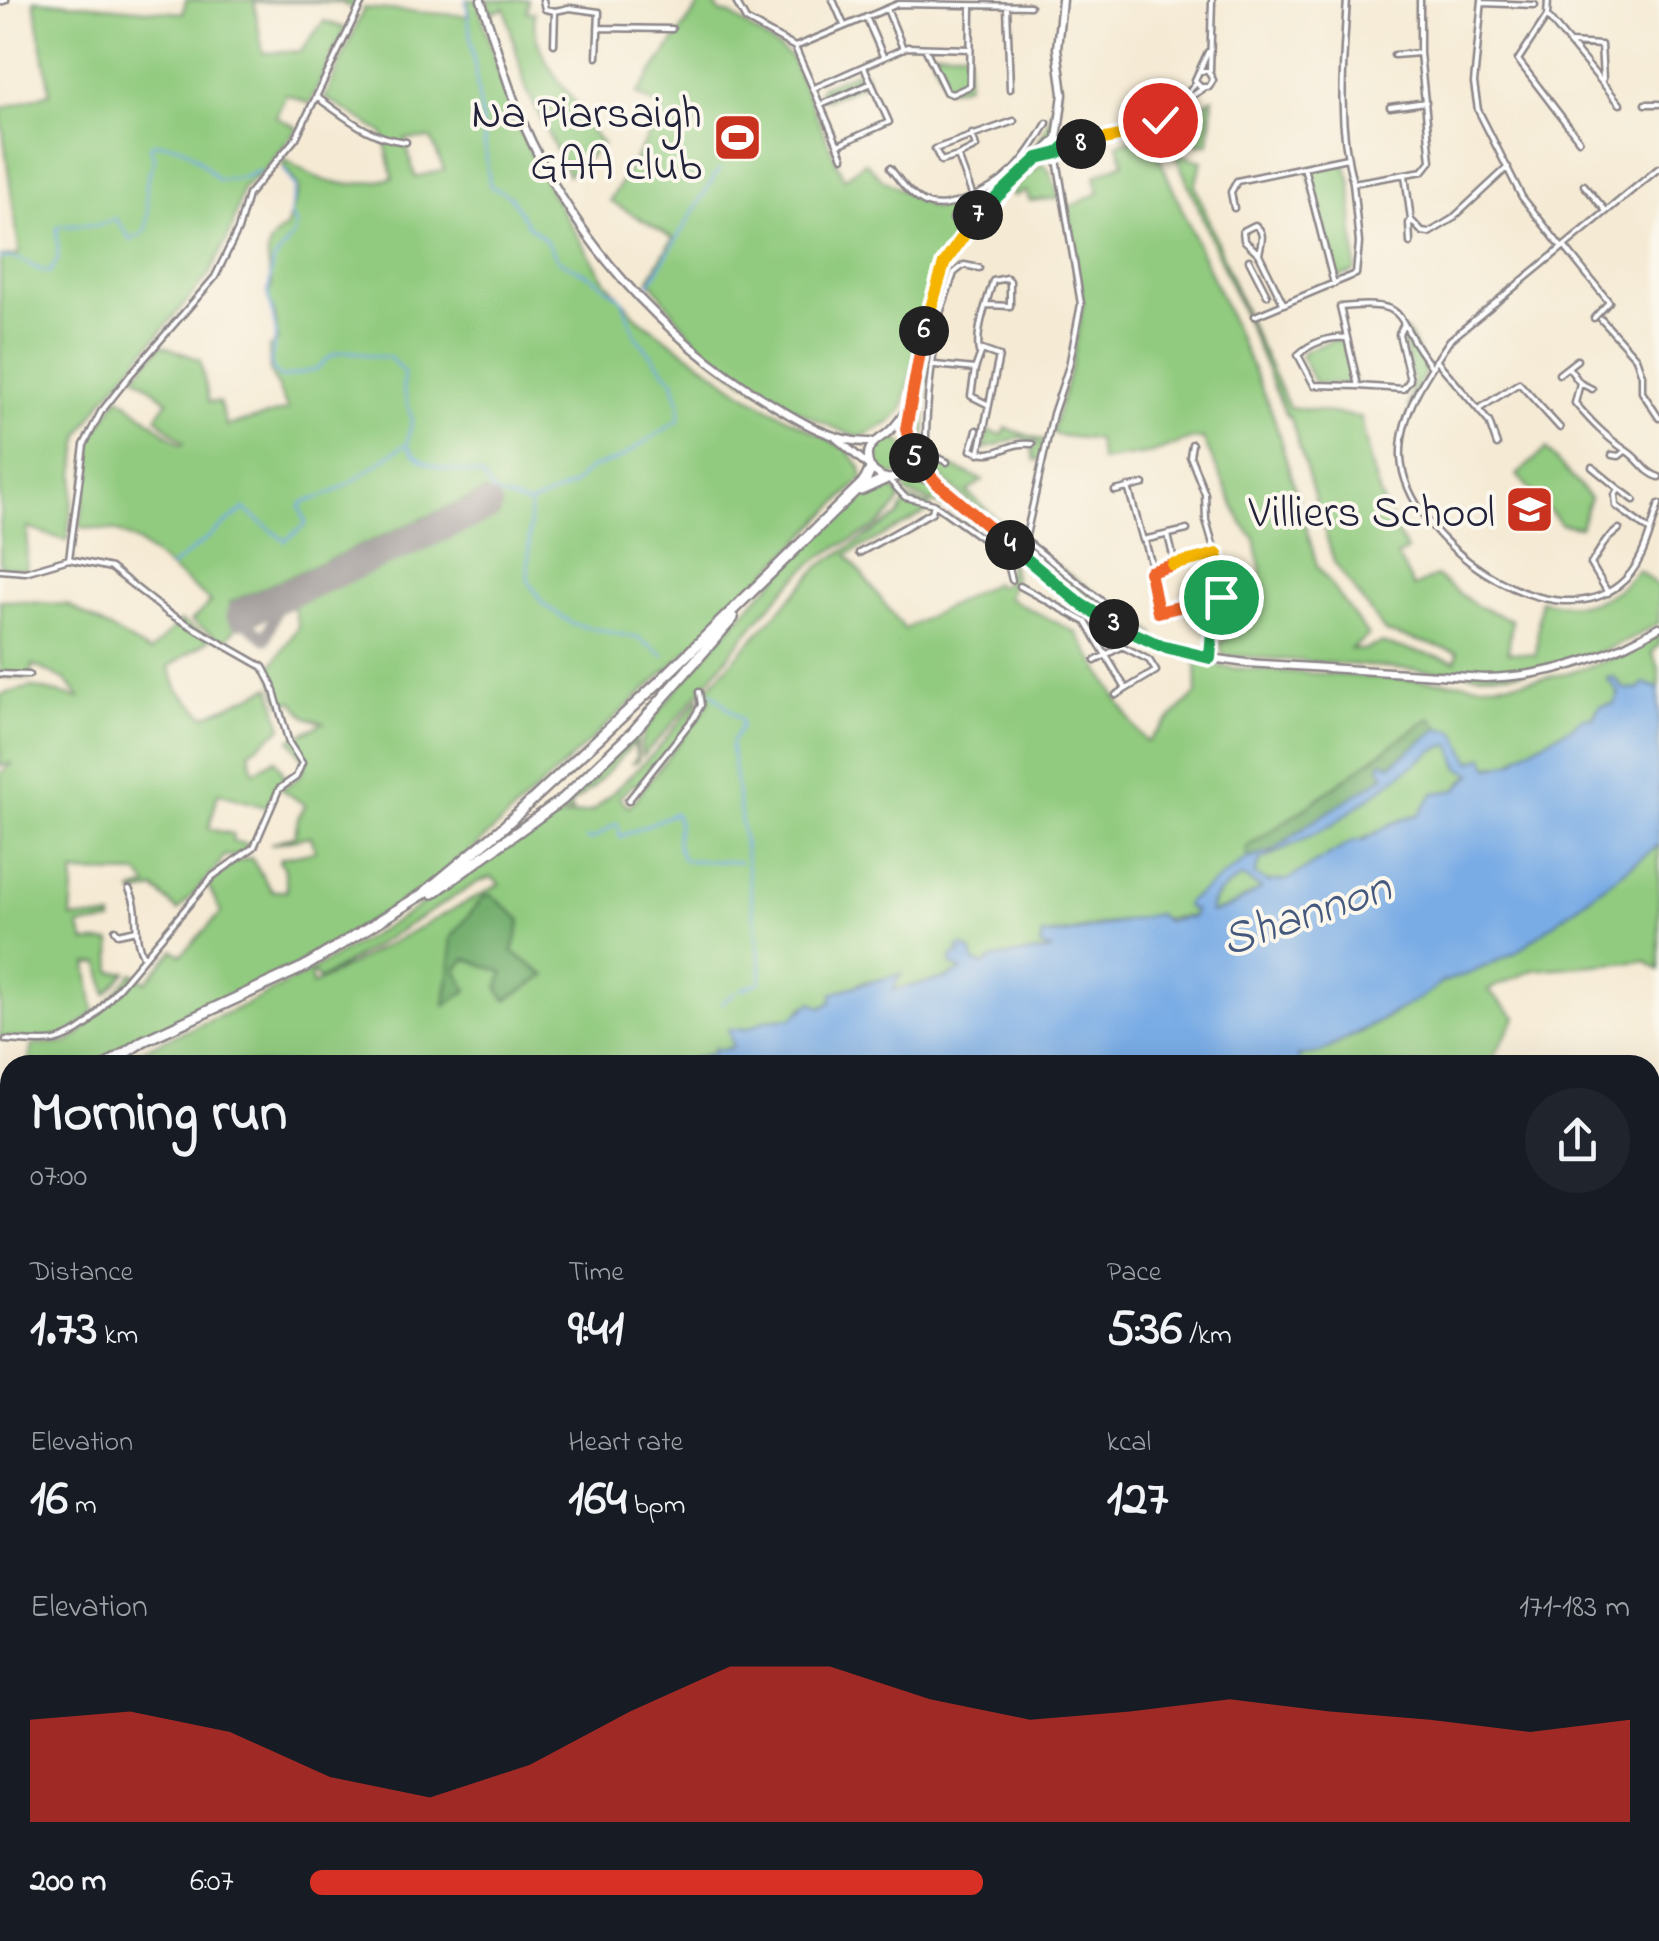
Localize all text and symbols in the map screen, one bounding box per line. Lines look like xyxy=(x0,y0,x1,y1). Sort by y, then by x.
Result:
pin xyxy=(1118,78,1203,163)
place label: Na Piarsaigh GAA club xyxy=(471,83,702,201)
icon: check xyxy=(1133,93,1188,148)
sports icon: Na Piarsaigh GAA club xyxy=(711,111,763,163)
pin: 8 xyxy=(1056,119,1106,169)
text: 8 xyxy=(1076,123,1086,164)
pin: 7 xyxy=(953,190,1003,240)
text: 7 xyxy=(972,194,984,235)
pin: 6 xyxy=(899,306,949,356)
text: 6 xyxy=(918,310,930,351)
pin: 5 xyxy=(889,433,939,483)
text: 5 xyxy=(906,437,922,478)
place label: Villiers School xyxy=(1248,482,1495,548)
school or university icon: Villiers School xyxy=(1504,484,1556,536)
pin: 4 xyxy=(985,520,1035,570)
text: 4 xyxy=(1004,524,1016,565)
pin xyxy=(1179,555,1264,640)
icon: arrive xyxy=(1194,570,1249,625)
pin: 3 xyxy=(1089,599,1139,649)
text: 3 xyxy=(1108,603,1120,644)
water label: Shannon xyxy=(1212,854,1402,977)
text: Morning run xyxy=(30,1076,287,1156)
button: share xyxy=(1525,1088,1630,1193)
text: 07:00 xyxy=(30,1154,87,1201)
text: Distance xyxy=(30,1253,133,1294)
text: Time xyxy=(568,1253,624,1294)
text: Pace xyxy=(1107,1253,1161,1294)
text: 1.73 xyxy=(30,1294,97,1367)
text: 9:41 xyxy=(568,1294,624,1367)
text: 5:36 xyxy=(1107,1294,1182,1367)
text: km xyxy=(97,1316,138,1357)
text: /km xyxy=(1182,1316,1232,1357)
text: Elevation xyxy=(30,1423,133,1464)
text: Heart rate xyxy=(568,1423,683,1464)
text: kcal xyxy=(1107,1423,1151,1464)
text: 16 xyxy=(30,1464,68,1537)
text: 164 xyxy=(568,1464,627,1537)
text: 127 xyxy=(1107,1464,1168,1537)
text: m xyxy=(68,1486,97,1527)
text: bpm xyxy=(627,1486,686,1527)
text: Elevation xyxy=(30,1585,148,1632)
text: 171–183 m xyxy=(1519,1585,1630,1632)
text: 200 m xyxy=(30,1859,106,1906)
text: 6:07 xyxy=(190,1859,234,1906)

